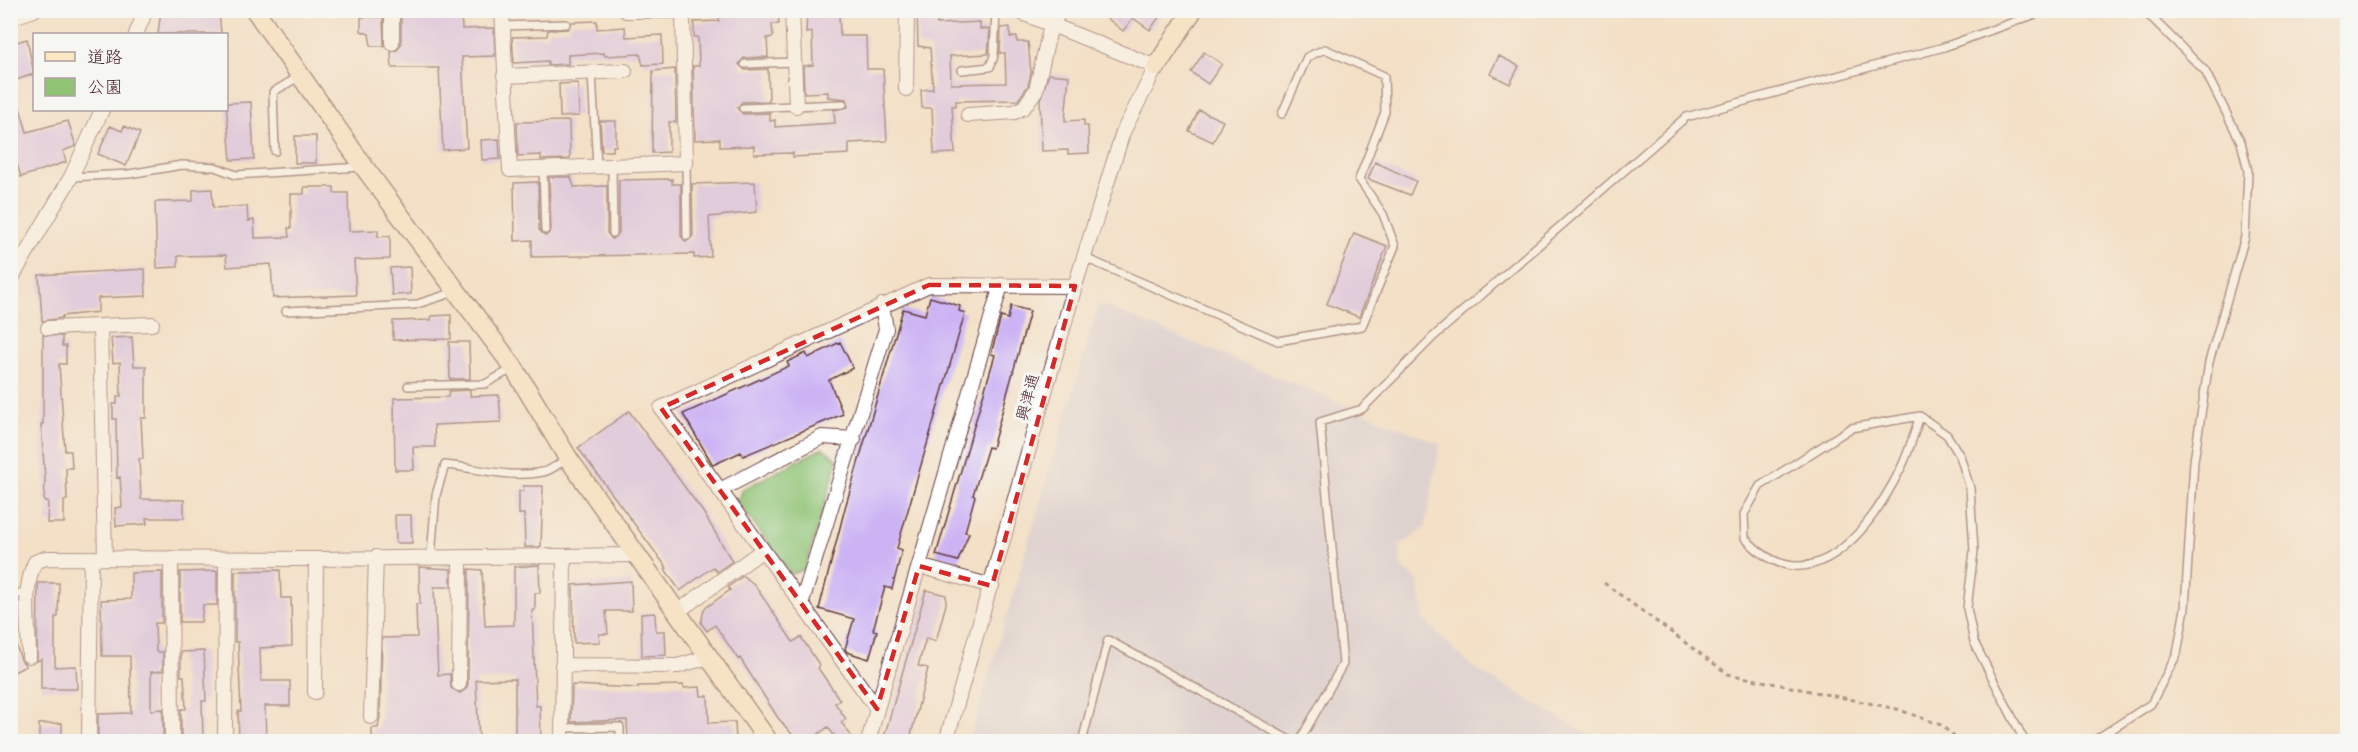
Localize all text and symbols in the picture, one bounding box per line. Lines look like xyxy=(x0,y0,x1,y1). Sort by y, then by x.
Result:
legend xyxy=(33,33,228,111)
text: 道路 xyxy=(87,44,123,73)
text: 公園 xyxy=(87,74,123,103)
street label: 興津通 xyxy=(1010,371,1047,424)

